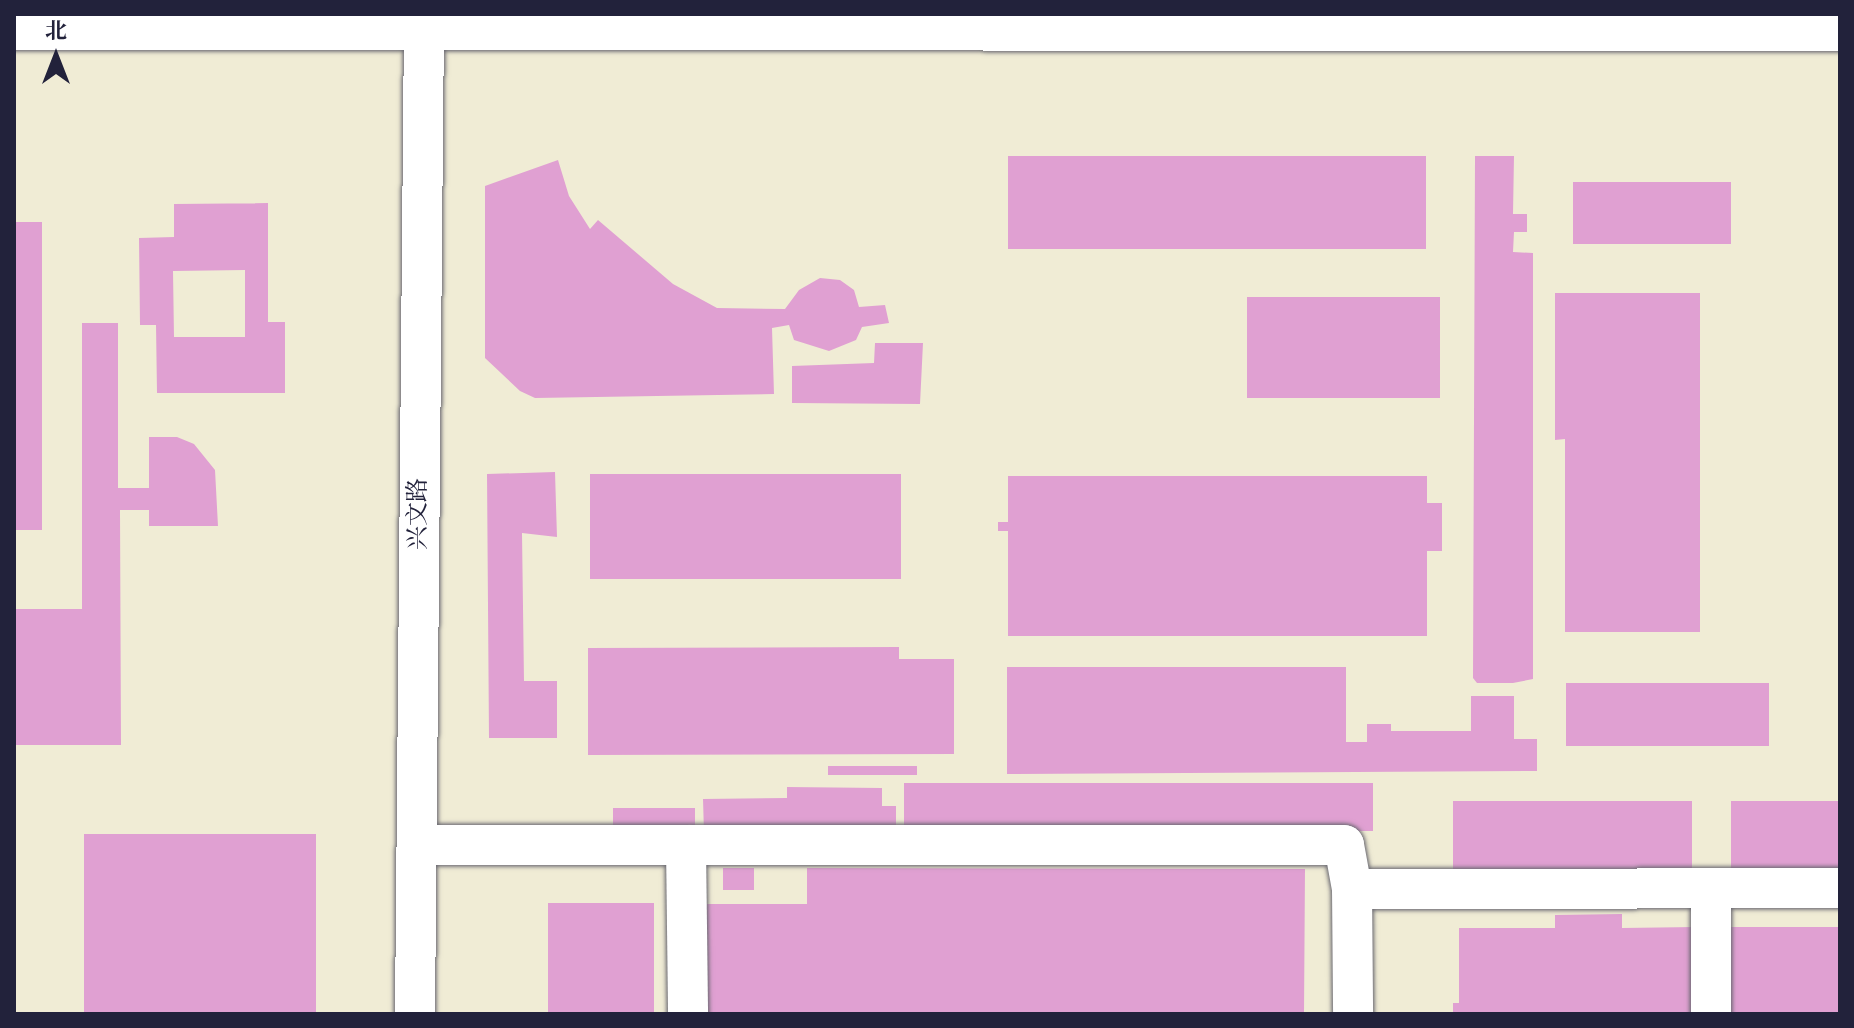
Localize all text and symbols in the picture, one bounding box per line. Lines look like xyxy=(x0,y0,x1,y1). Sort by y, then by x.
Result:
north arrow xyxy=(16,16,96,96)
text: 北 xyxy=(45,18,67,46)
street label: 兴文路 xyxy=(405,478,433,550)

